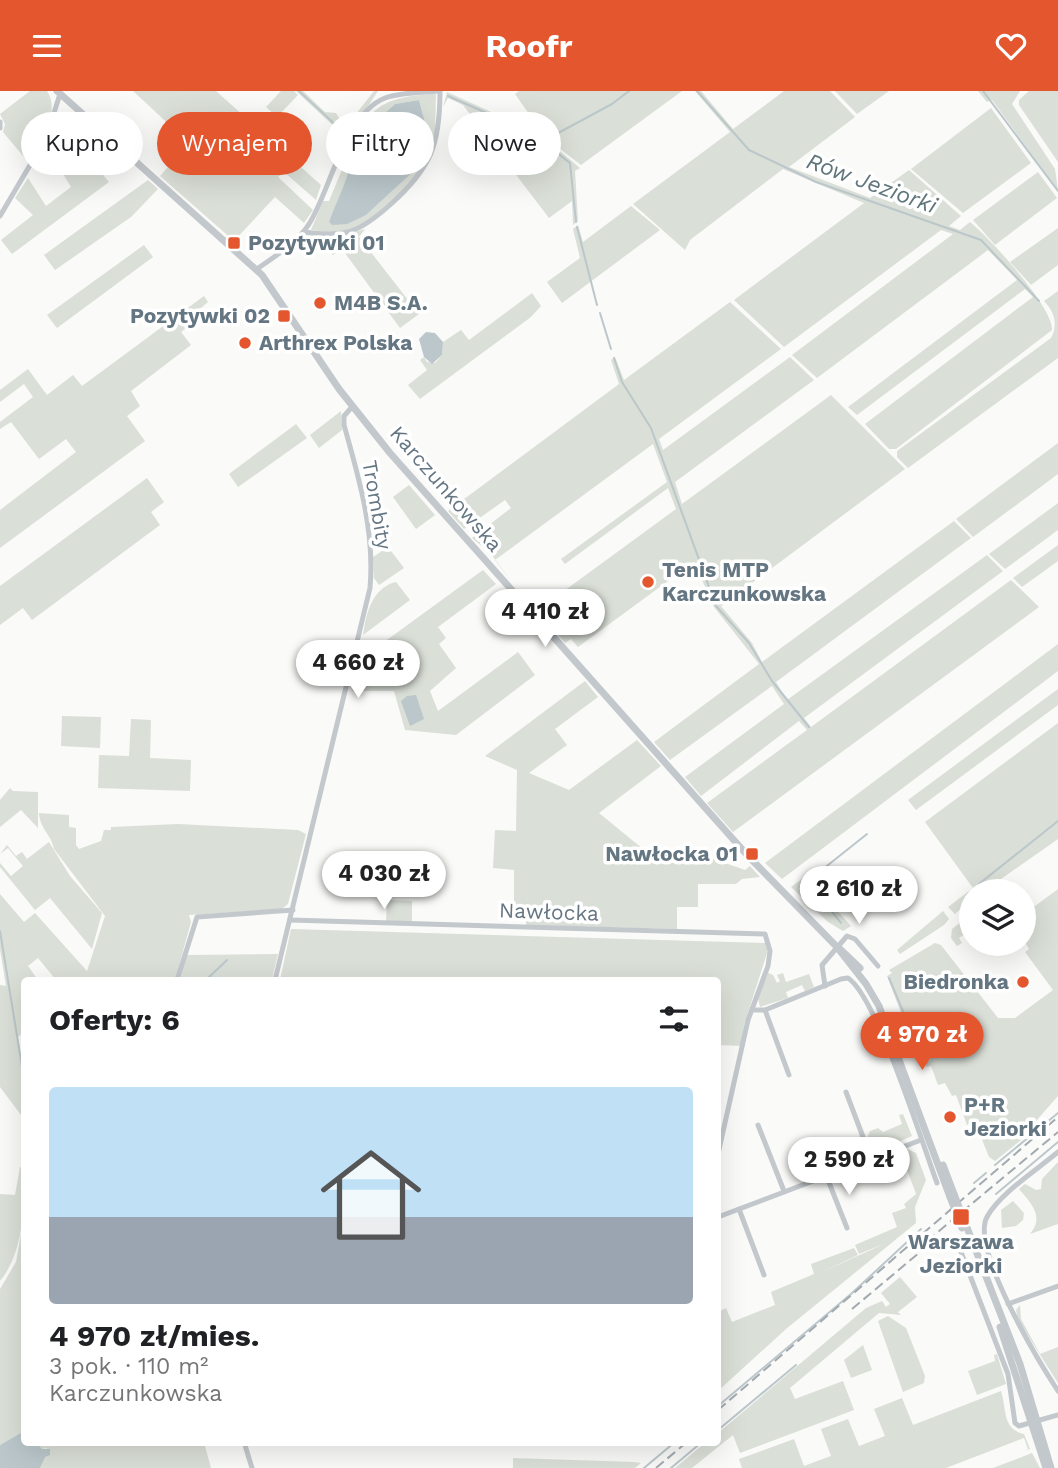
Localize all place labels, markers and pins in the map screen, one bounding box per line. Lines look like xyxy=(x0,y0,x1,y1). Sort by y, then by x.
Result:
place label: Pozytywki 01 xyxy=(248,230,385,255)
marker: Pozytywki 01 xyxy=(226,235,242,251)
place label: M4B S.A. xyxy=(334,290,428,315)
marker: M4B S.A. xyxy=(312,295,328,311)
place label: Pozytywki 02 xyxy=(130,303,270,328)
marker: Pozytywki 02 xyxy=(276,308,292,324)
place label: Arthrex Polska xyxy=(259,330,413,355)
marker: Arthrex Polska xyxy=(237,335,253,351)
place label: Tenis MTP Karczunkowska xyxy=(662,557,827,606)
marker: Tenis MTP Karczunkowska xyxy=(640,574,656,590)
pin: 4 410 zł xyxy=(473,589,617,649)
pin: 4 660 zł xyxy=(286,641,430,700)
place label: Nawłocka 01 xyxy=(605,841,738,866)
marker: Nawłocka 01 xyxy=(744,846,760,862)
pin: 4 030 zł xyxy=(312,851,456,911)
pin: 2 610 zł xyxy=(787,867,931,926)
place label: Biedronka xyxy=(904,969,1010,994)
marker: Biedronka xyxy=(1015,974,1031,990)
pin: 4 970 zł xyxy=(850,1013,994,1072)
place label: P+R Jeziorki xyxy=(964,1092,1047,1141)
marker: P+R Jeziorki xyxy=(942,1109,958,1125)
pin: 2 590 zł xyxy=(777,1137,921,1197)
marker: Warszawa Jeziorki xyxy=(951,1207,971,1227)
place label: Warszawa Jeziorki xyxy=(908,1229,1015,1278)

